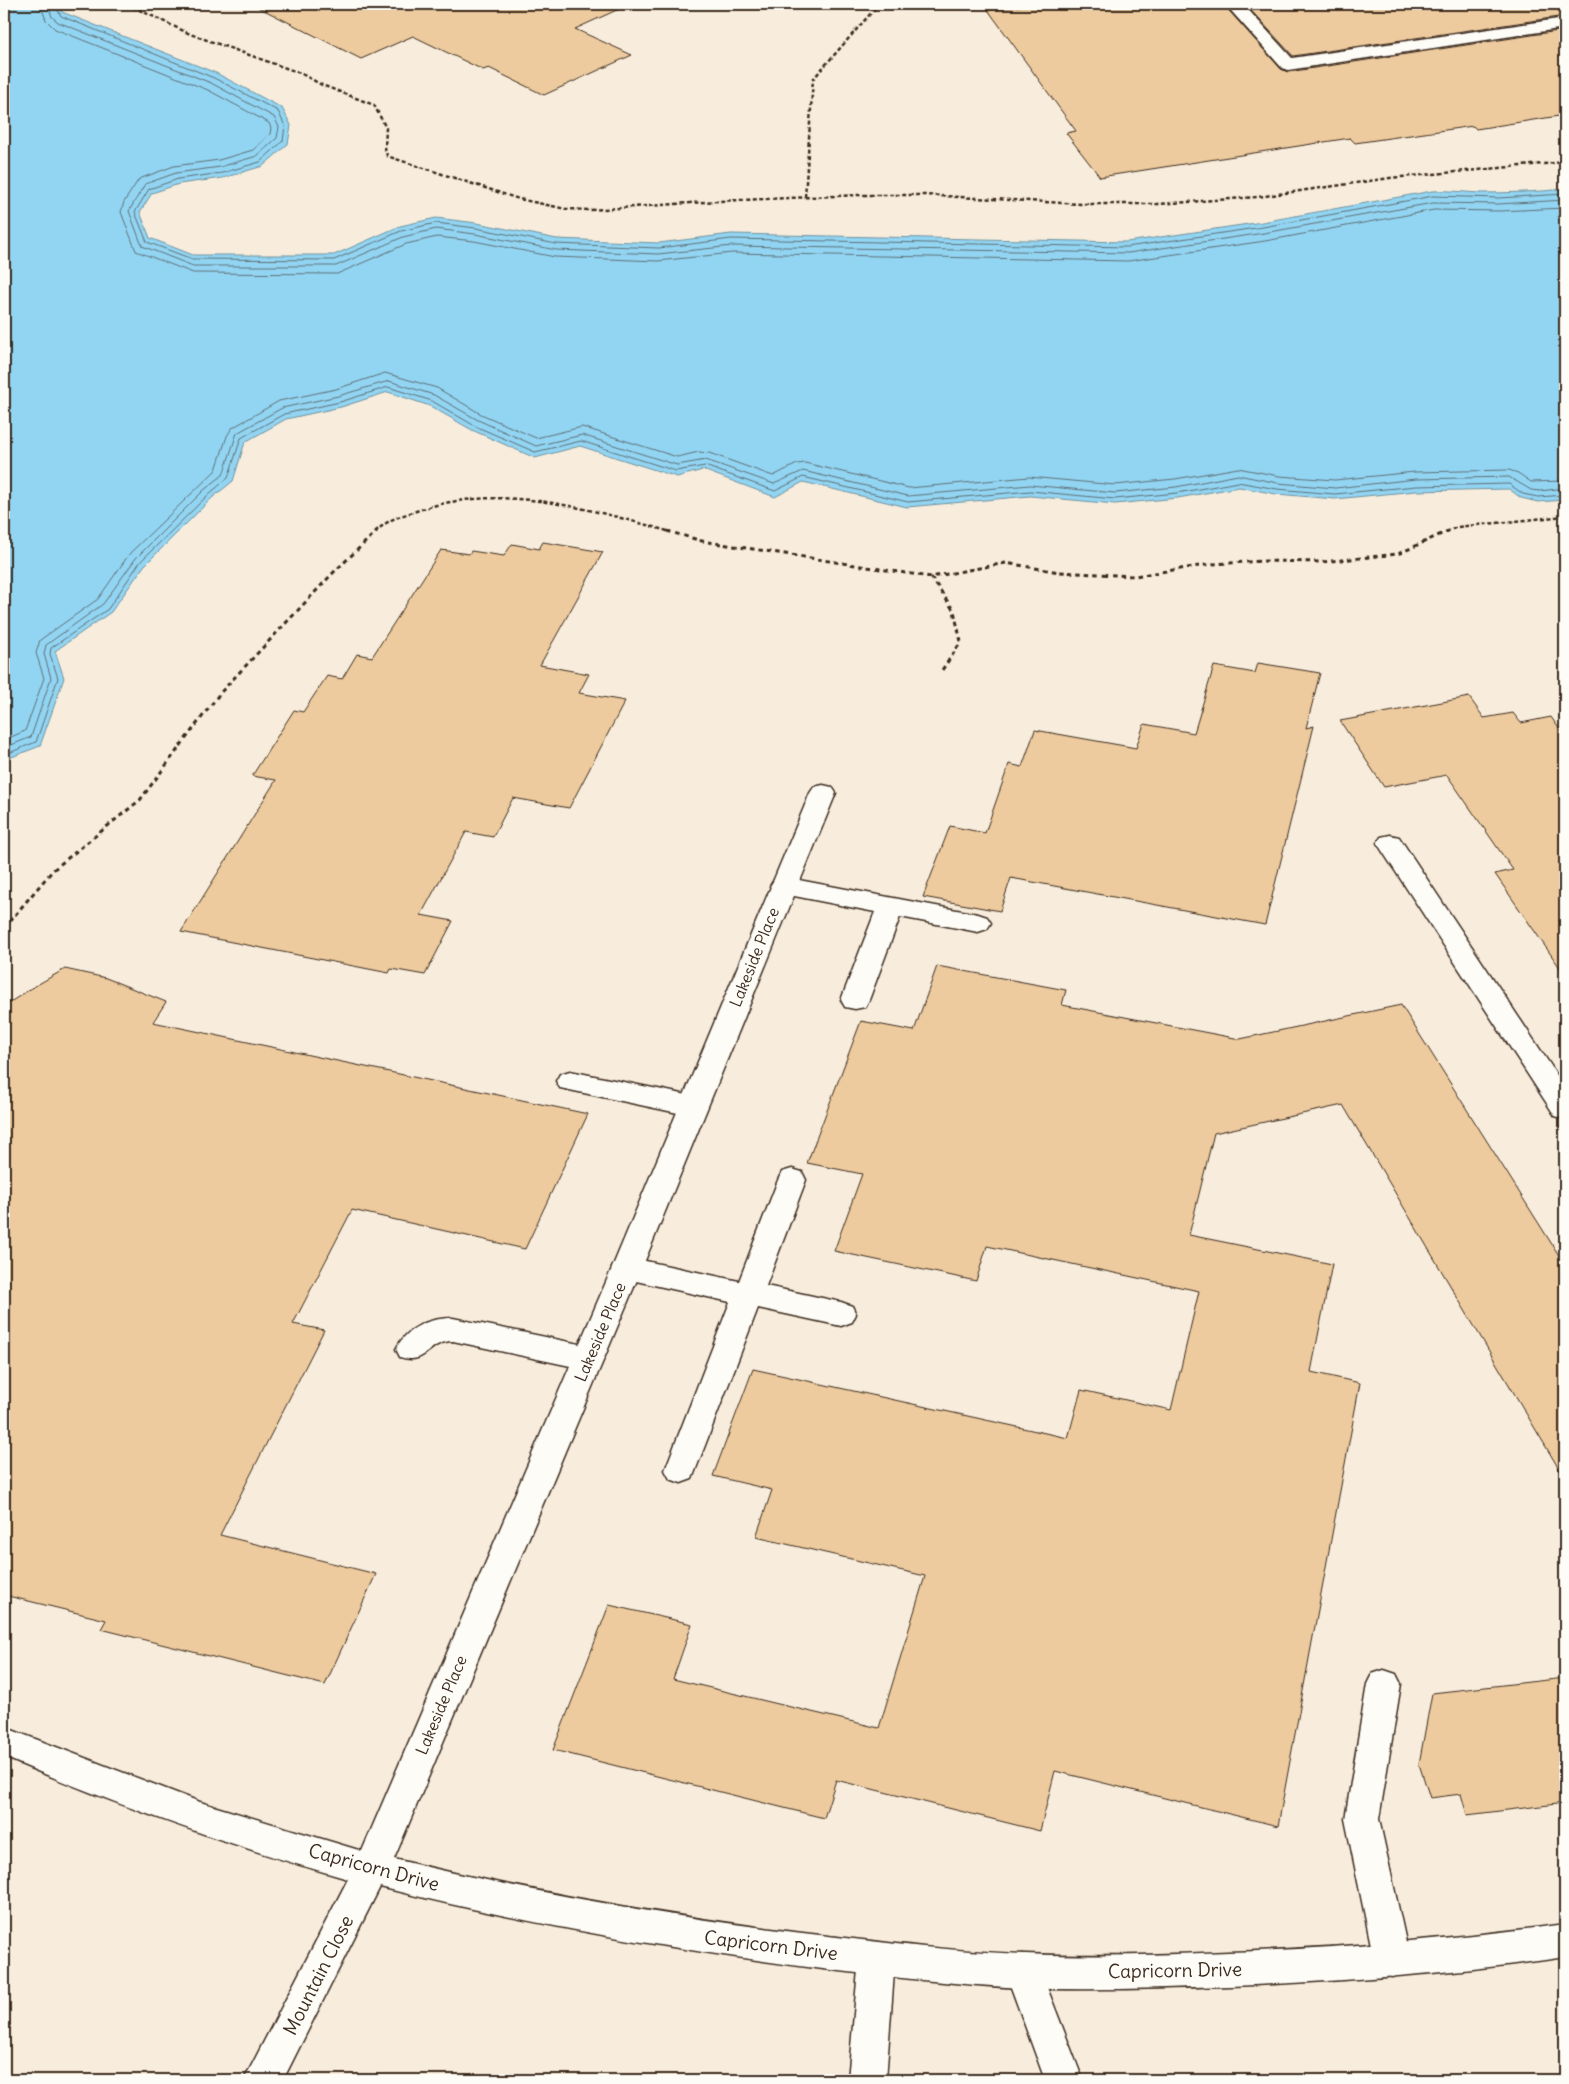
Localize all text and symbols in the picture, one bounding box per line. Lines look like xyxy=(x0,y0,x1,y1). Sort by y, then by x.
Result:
street label: Lakeside Place xyxy=(725,904,783,1010)
street label: Lakeside Place xyxy=(570,1279,630,1385)
street label: Lakeside Place xyxy=(411,1652,471,1758)
street label: Capricorn Drive xyxy=(306,1838,442,1896)
street label: Mountain Close xyxy=(278,1911,358,2039)
street label: Capricorn Drive xyxy=(703,1925,839,1965)
street label: Capricorn Drive xyxy=(1108,1957,1242,1983)

